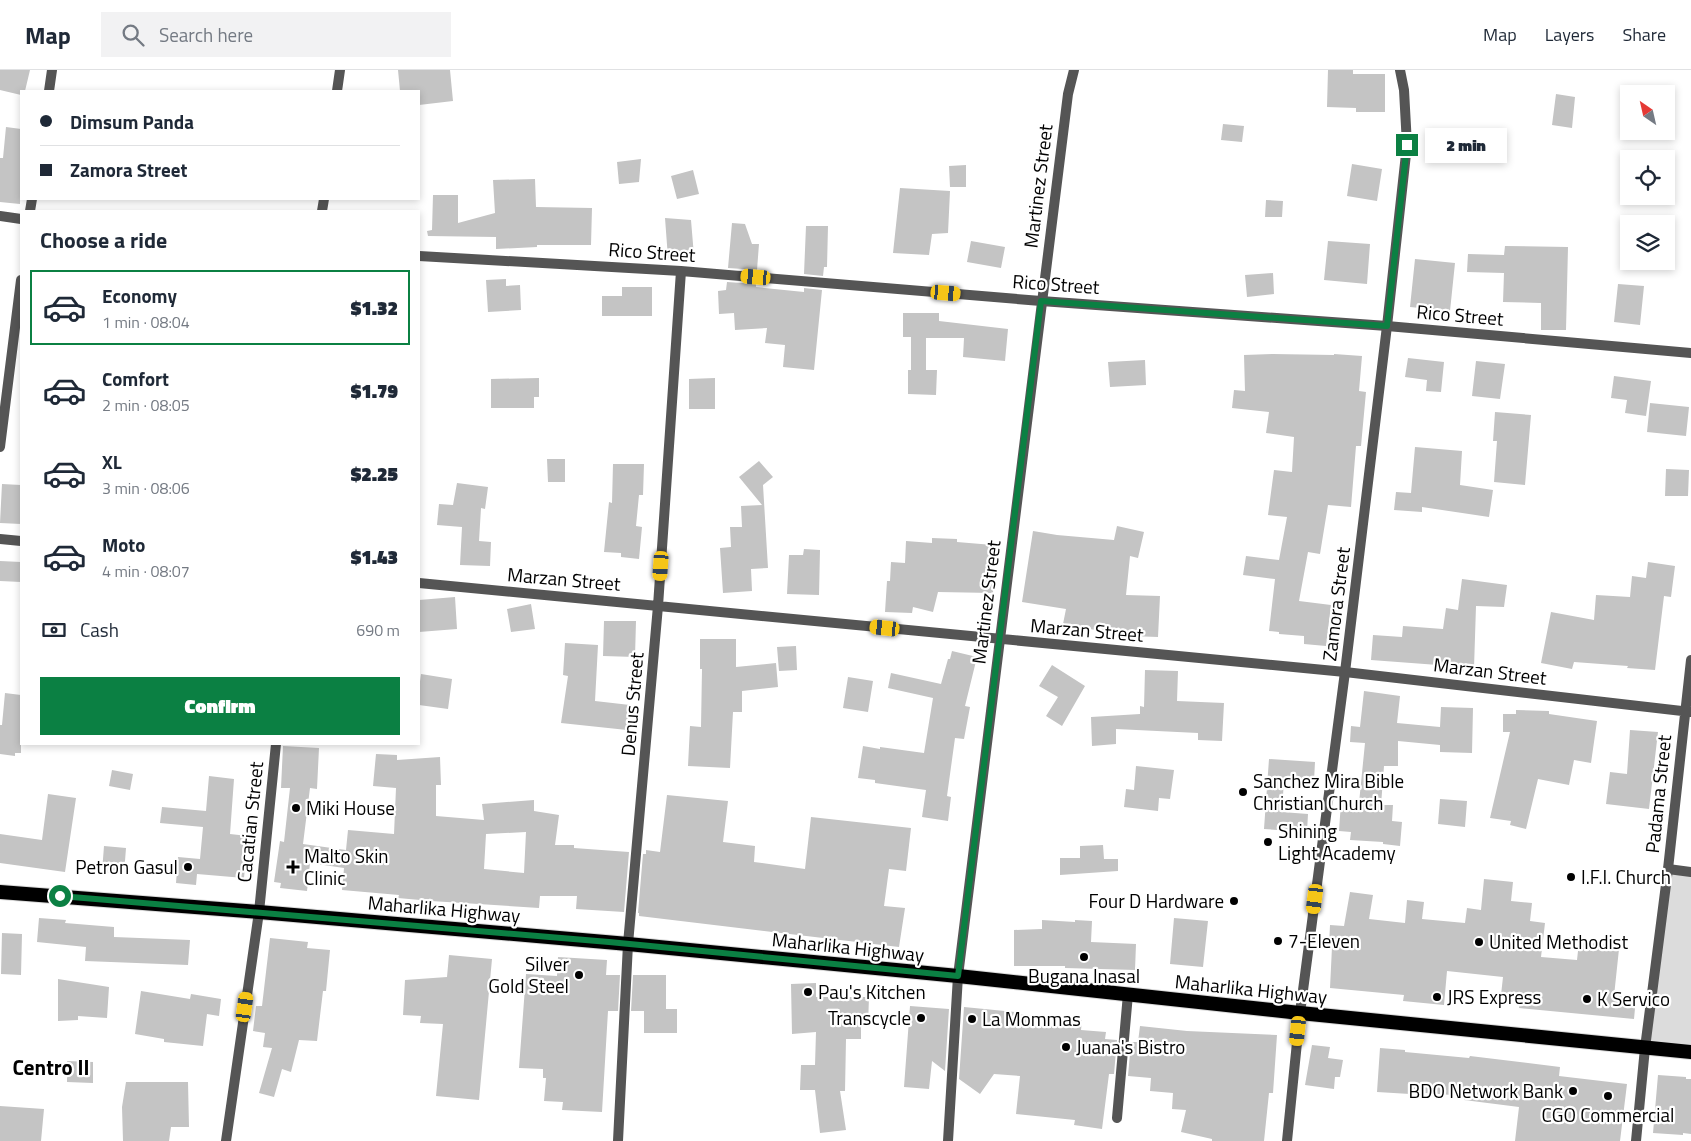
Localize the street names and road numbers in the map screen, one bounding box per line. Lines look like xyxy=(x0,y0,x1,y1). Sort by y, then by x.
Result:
street label: Martinez Street xyxy=(1016,122,1060,249)
street label: Rico Street xyxy=(608,234,697,269)
street label: Rico Street xyxy=(1012,266,1101,301)
street label: Rico Street xyxy=(1415,296,1505,333)
street label: Martinez Street xyxy=(964,538,1008,665)
street label: Zamora Street xyxy=(1314,545,1357,663)
street label: Marzan Street xyxy=(506,559,622,598)
street label: Marzan Street xyxy=(1029,610,1145,649)
street label: Marzan Street xyxy=(1432,649,1549,692)
street label: Denus Street xyxy=(613,650,651,757)
street label: Padama Street xyxy=(1637,733,1678,855)
street label: Cacatian Street xyxy=(229,760,270,884)
street label: Maharlika Highway xyxy=(367,887,521,930)
street label: Maharlika Highway xyxy=(770,924,926,969)
street label: Maharlika Highway xyxy=(1173,966,1329,1011)

